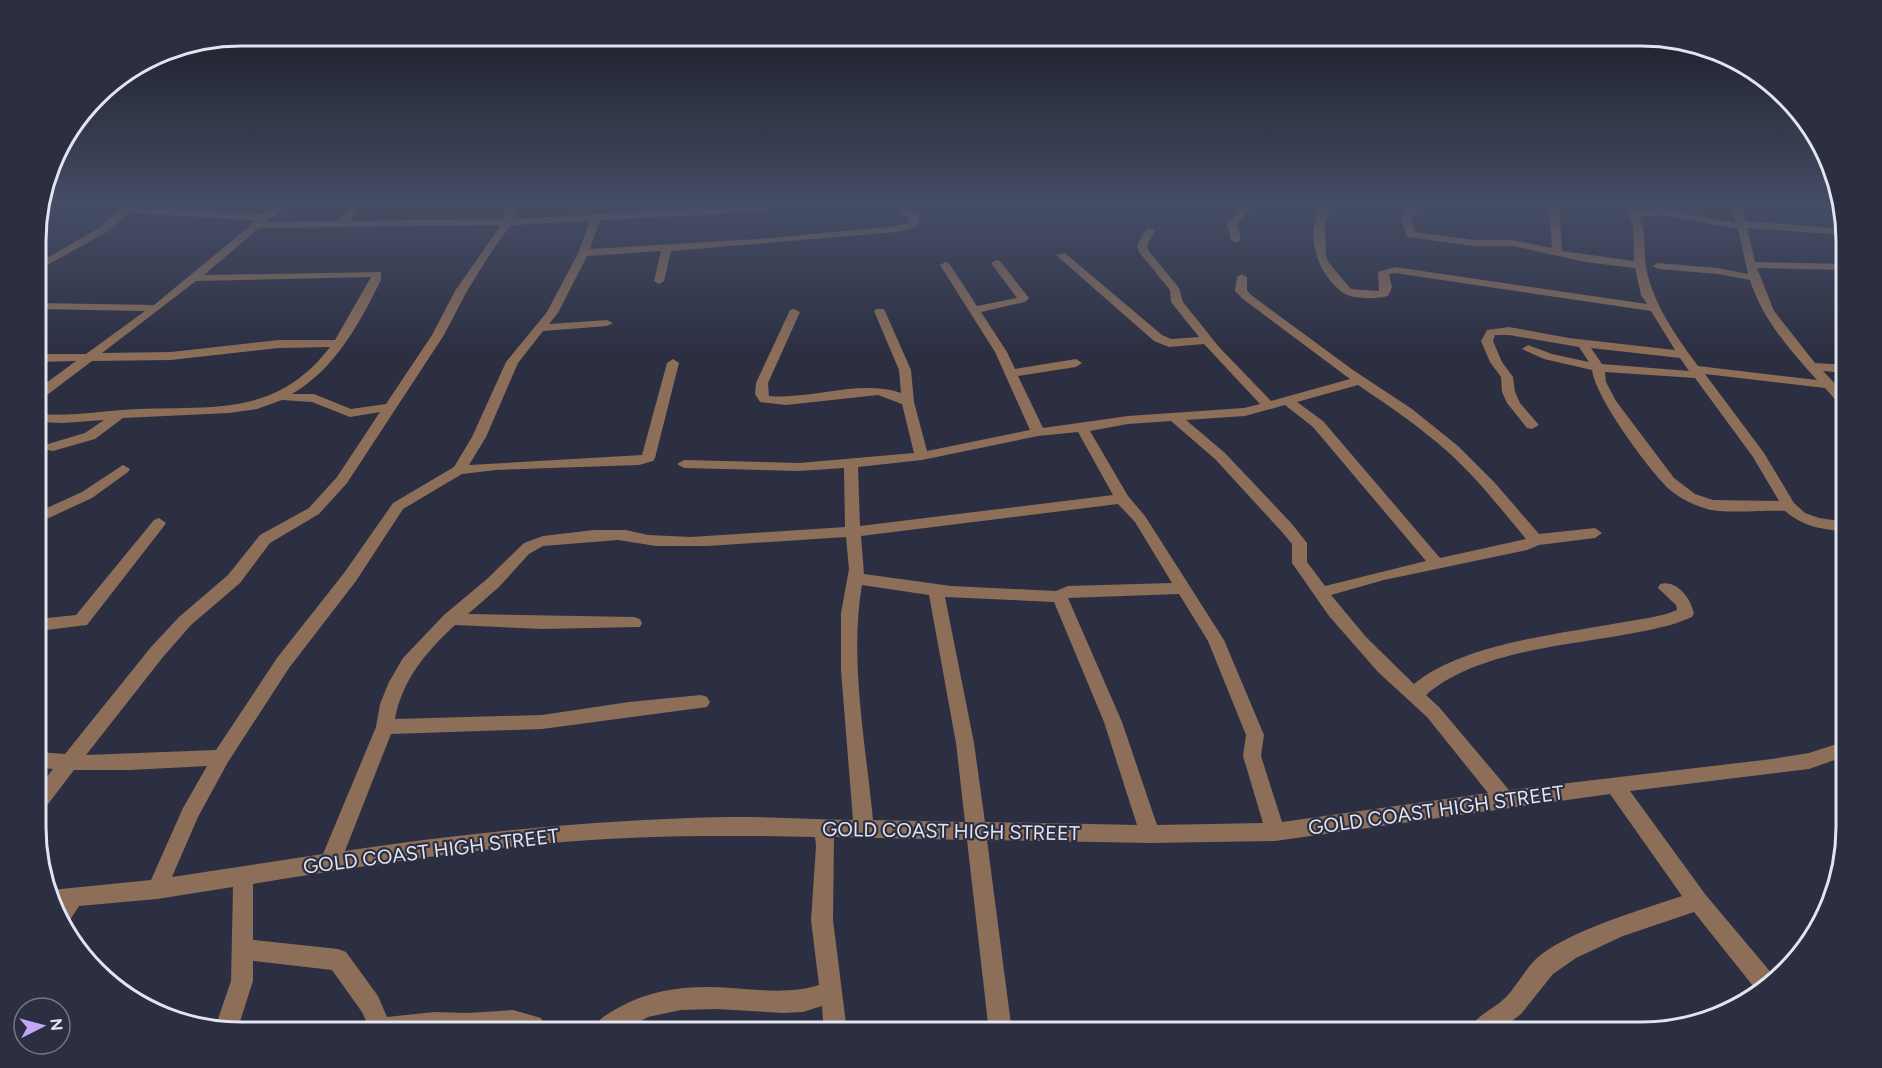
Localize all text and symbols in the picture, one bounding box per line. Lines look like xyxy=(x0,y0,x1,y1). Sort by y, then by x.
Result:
street label: GOLD COAST HIGH STREET xyxy=(1307,780,1565,840)
street label: GOLD COAST HIGH STREET xyxy=(822,817,1080,845)
street label: GOLD COAST HIGH STREET xyxy=(302,823,560,879)
north arrow xyxy=(12,996,72,1056)
text: N xyxy=(46,1017,67,1032)

